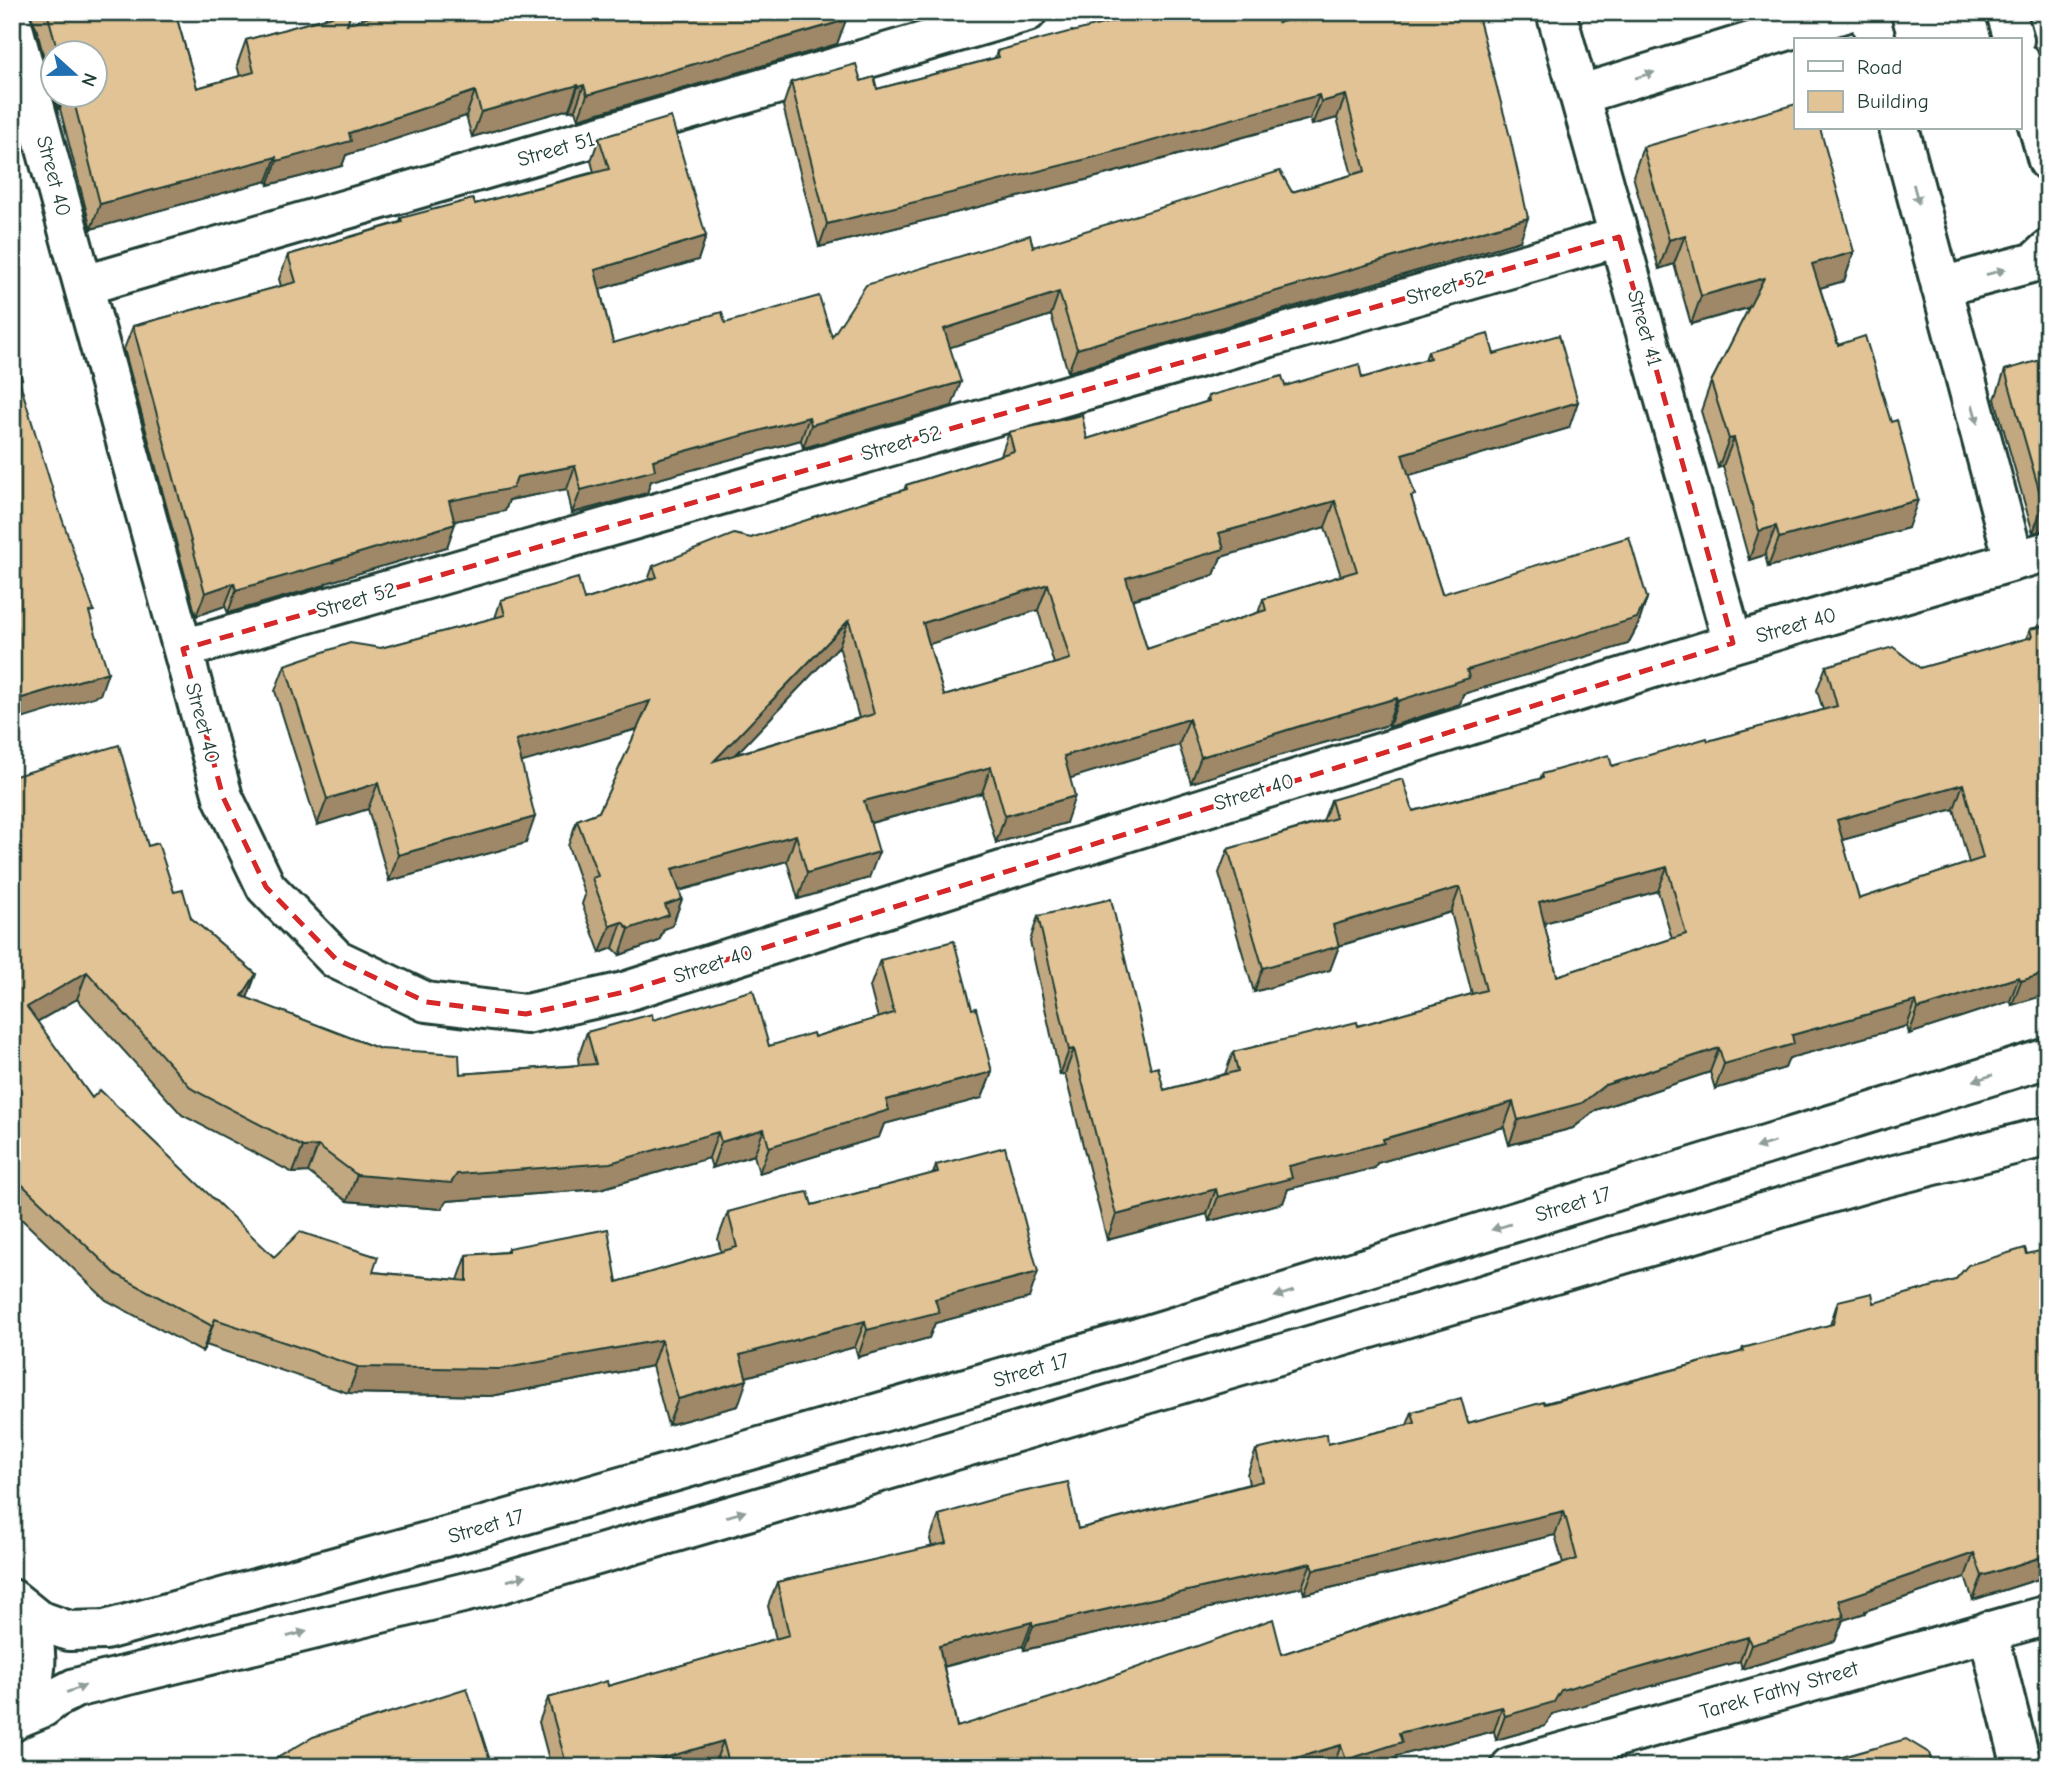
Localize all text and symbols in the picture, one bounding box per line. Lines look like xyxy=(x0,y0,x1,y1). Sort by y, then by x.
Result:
north arrow xyxy=(38,38,108,108)
legend xyxy=(1794,38,2022,130)
text: Road xyxy=(1857,55,1902,79)
one-way arrow xyxy=(1634,69,1655,79)
text: N xyxy=(76,70,101,89)
text: Building xyxy=(1857,89,1929,113)
street label: Street 51 xyxy=(515,127,597,171)
street label: Street 40 xyxy=(32,133,76,219)
one-way arrow xyxy=(1912,184,1922,205)
street label: Street 52 xyxy=(1403,264,1489,310)
one-way arrow xyxy=(1985,266,2007,277)
street label: Street 41 xyxy=(1623,287,1667,369)
one-way arrow xyxy=(1970,403,1981,425)
street label: Street 52 xyxy=(858,420,944,466)
street label: Street 52 xyxy=(313,577,399,623)
street label: Street 40 xyxy=(1753,602,1839,648)
street label: Street 40 xyxy=(181,680,225,766)
street label: Street 40 xyxy=(1211,768,1297,816)
street label: Street 40 xyxy=(670,940,756,988)
one-way arrow xyxy=(1972,1073,1993,1084)
one-way arrow xyxy=(1754,1140,1775,1151)
street label: Street 17 xyxy=(1532,1181,1614,1227)
one-way arrow xyxy=(1490,1222,1511,1232)
one-way arrow xyxy=(1273,1289,1294,1299)
street label: Street 17 xyxy=(990,1348,1072,1392)
street label: Street 17 xyxy=(445,1504,527,1548)
one-way arrow xyxy=(725,1509,746,1519)
one-way arrow xyxy=(507,1573,528,1583)
one-way arrow xyxy=(286,1628,308,1639)
street label: Tarek Fathy Street xyxy=(1697,1656,1862,1724)
one-way arrow xyxy=(66,1683,87,1694)

